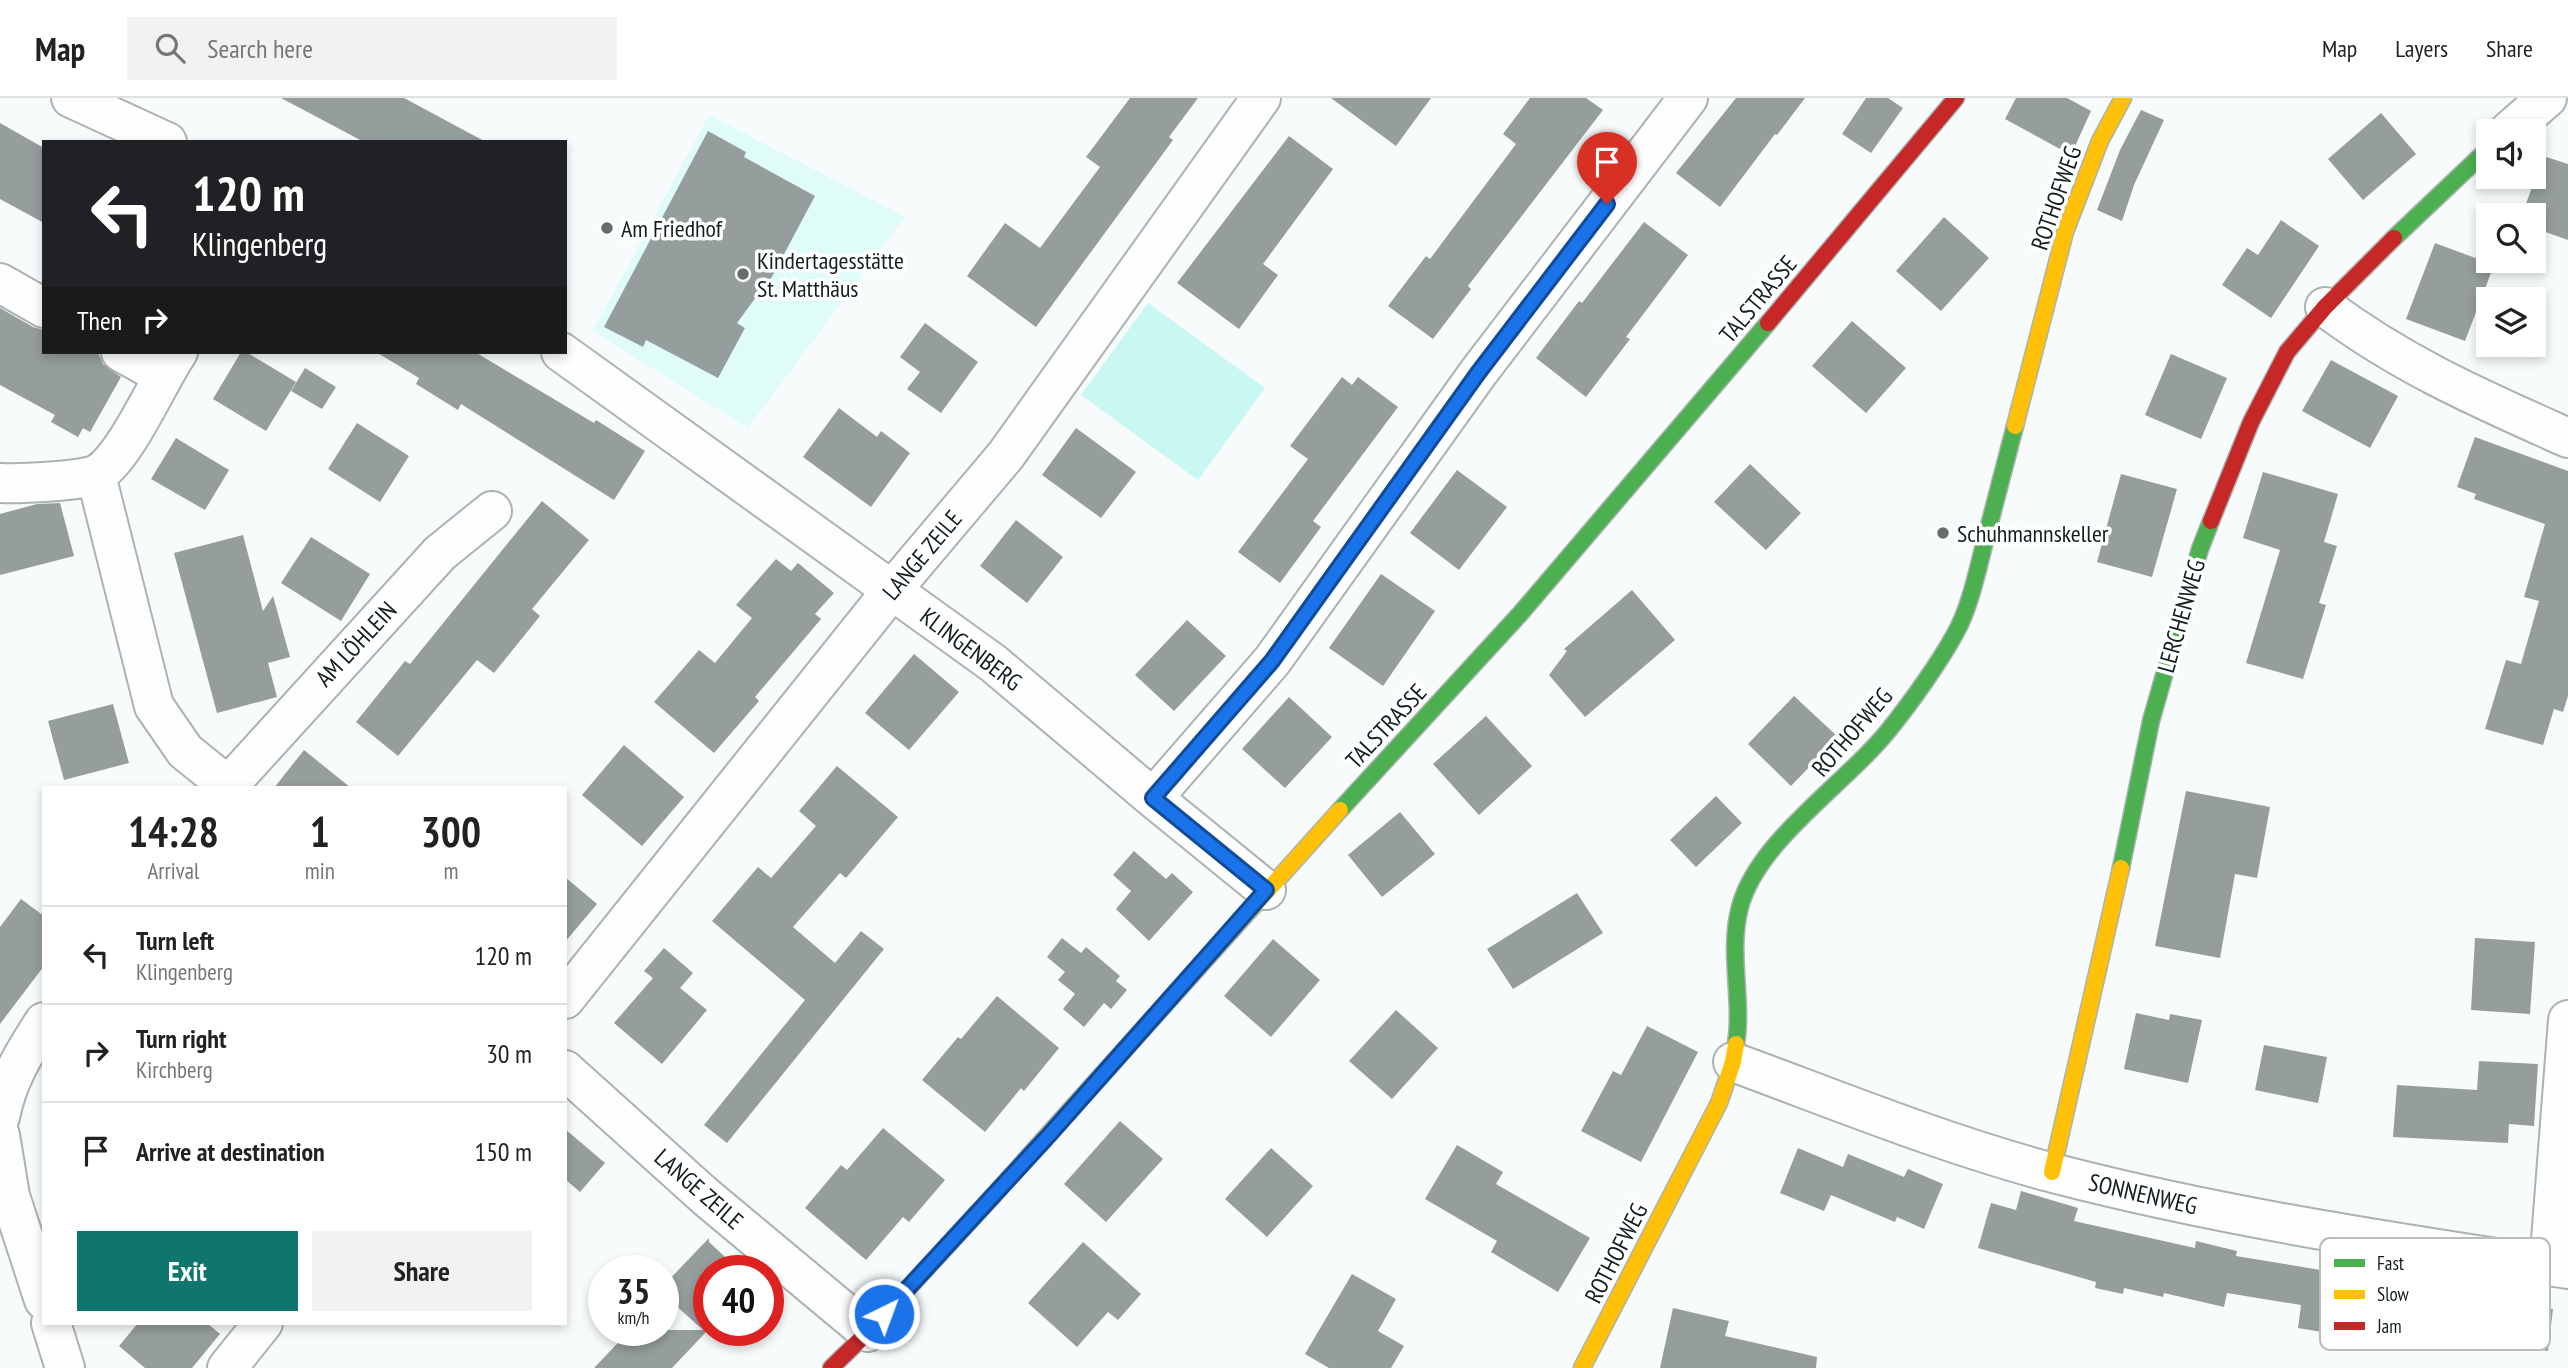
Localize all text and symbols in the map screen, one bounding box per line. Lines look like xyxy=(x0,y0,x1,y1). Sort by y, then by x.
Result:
search box xyxy=(127,17,617,80)
text: Map xyxy=(35,27,85,70)
icon: search xyxy=(151,29,189,67)
text: Search here xyxy=(207,32,313,65)
text: Map xyxy=(2322,33,2357,64)
text: Layers xyxy=(2395,33,2448,64)
text: Share xyxy=(2486,33,2533,64)
map controls xyxy=(2476,119,2546,357)
button: sound xyxy=(2476,119,2546,189)
pin xyxy=(1577,132,1637,204)
street label: ROTHOFWEG xyxy=(2024,142,2088,254)
icon: arrive xyxy=(1588,143,1626,181)
text: 120 m xyxy=(192,161,305,225)
icon: left xyxy=(77,168,168,259)
button: search xyxy=(2476,203,2546,273)
place label: Am Friedhof xyxy=(621,213,723,244)
marker: Am Friedhof xyxy=(599,220,615,236)
text: Klingenberg xyxy=(192,223,327,265)
place label: Kindertagesstätte St. Matthäus xyxy=(757,245,904,304)
street label: TALSTRASSE xyxy=(1712,249,1804,349)
marker: Kindertagesstätte St. Matthäus xyxy=(735,266,751,282)
button: layers xyxy=(2476,287,2546,357)
icon: right xyxy=(136,301,174,339)
text: Then xyxy=(77,304,122,337)
street label: LANGE ZEILE xyxy=(875,504,969,606)
place label: Schuhmannskeller xyxy=(1957,518,2109,549)
marker: Schuhmannskeller xyxy=(1935,525,1951,541)
street label: LERCHENWEG xyxy=(2150,556,2212,676)
street label: AM LÖHLEIN xyxy=(309,595,403,693)
street label: KLINGENBERG xyxy=(914,601,1028,697)
street label: TALSTRASSE xyxy=(1339,677,1433,775)
street label: ROTHOFWEG xyxy=(1805,681,1899,783)
text: 14:28 xyxy=(128,804,219,859)
text: 1 xyxy=(310,804,330,859)
text: 300 xyxy=(421,804,481,859)
text: Arrival xyxy=(147,856,199,885)
text: min xyxy=(305,856,335,885)
text: m xyxy=(443,856,458,885)
text: Turn left xyxy=(136,924,214,957)
icon: left xyxy=(77,936,115,974)
text: 120 m xyxy=(474,939,532,972)
text: Klingenberg xyxy=(136,957,233,986)
text: Turn right xyxy=(136,1022,227,1055)
icon: right xyxy=(77,1034,115,1072)
text: 30 m xyxy=(486,1037,532,1070)
text: Kirchberg xyxy=(136,1055,213,1084)
icon: arrive xyxy=(77,1132,115,1170)
text: Arrive at destination xyxy=(136,1135,325,1168)
text: 150 m xyxy=(474,1135,532,1168)
street label: LANGE ZEILE xyxy=(648,1142,750,1236)
street label: SONNENWEG xyxy=(2086,1166,2200,1222)
street label: ROTHOFWEG xyxy=(1578,1198,1654,1308)
button: Exit xyxy=(77,1231,298,1311)
button: Share xyxy=(312,1231,532,1311)
legend xyxy=(2320,1238,2550,1350)
text: Fast xyxy=(2377,1251,2405,1275)
speed limit sign: 40 xyxy=(693,1255,784,1346)
text: 35 xyxy=(617,1268,650,1314)
position arrow xyxy=(847,1277,921,1351)
text: Slow xyxy=(2377,1282,2410,1306)
text: km/h xyxy=(618,1306,649,1329)
text: Jam xyxy=(2376,1314,2402,1338)

